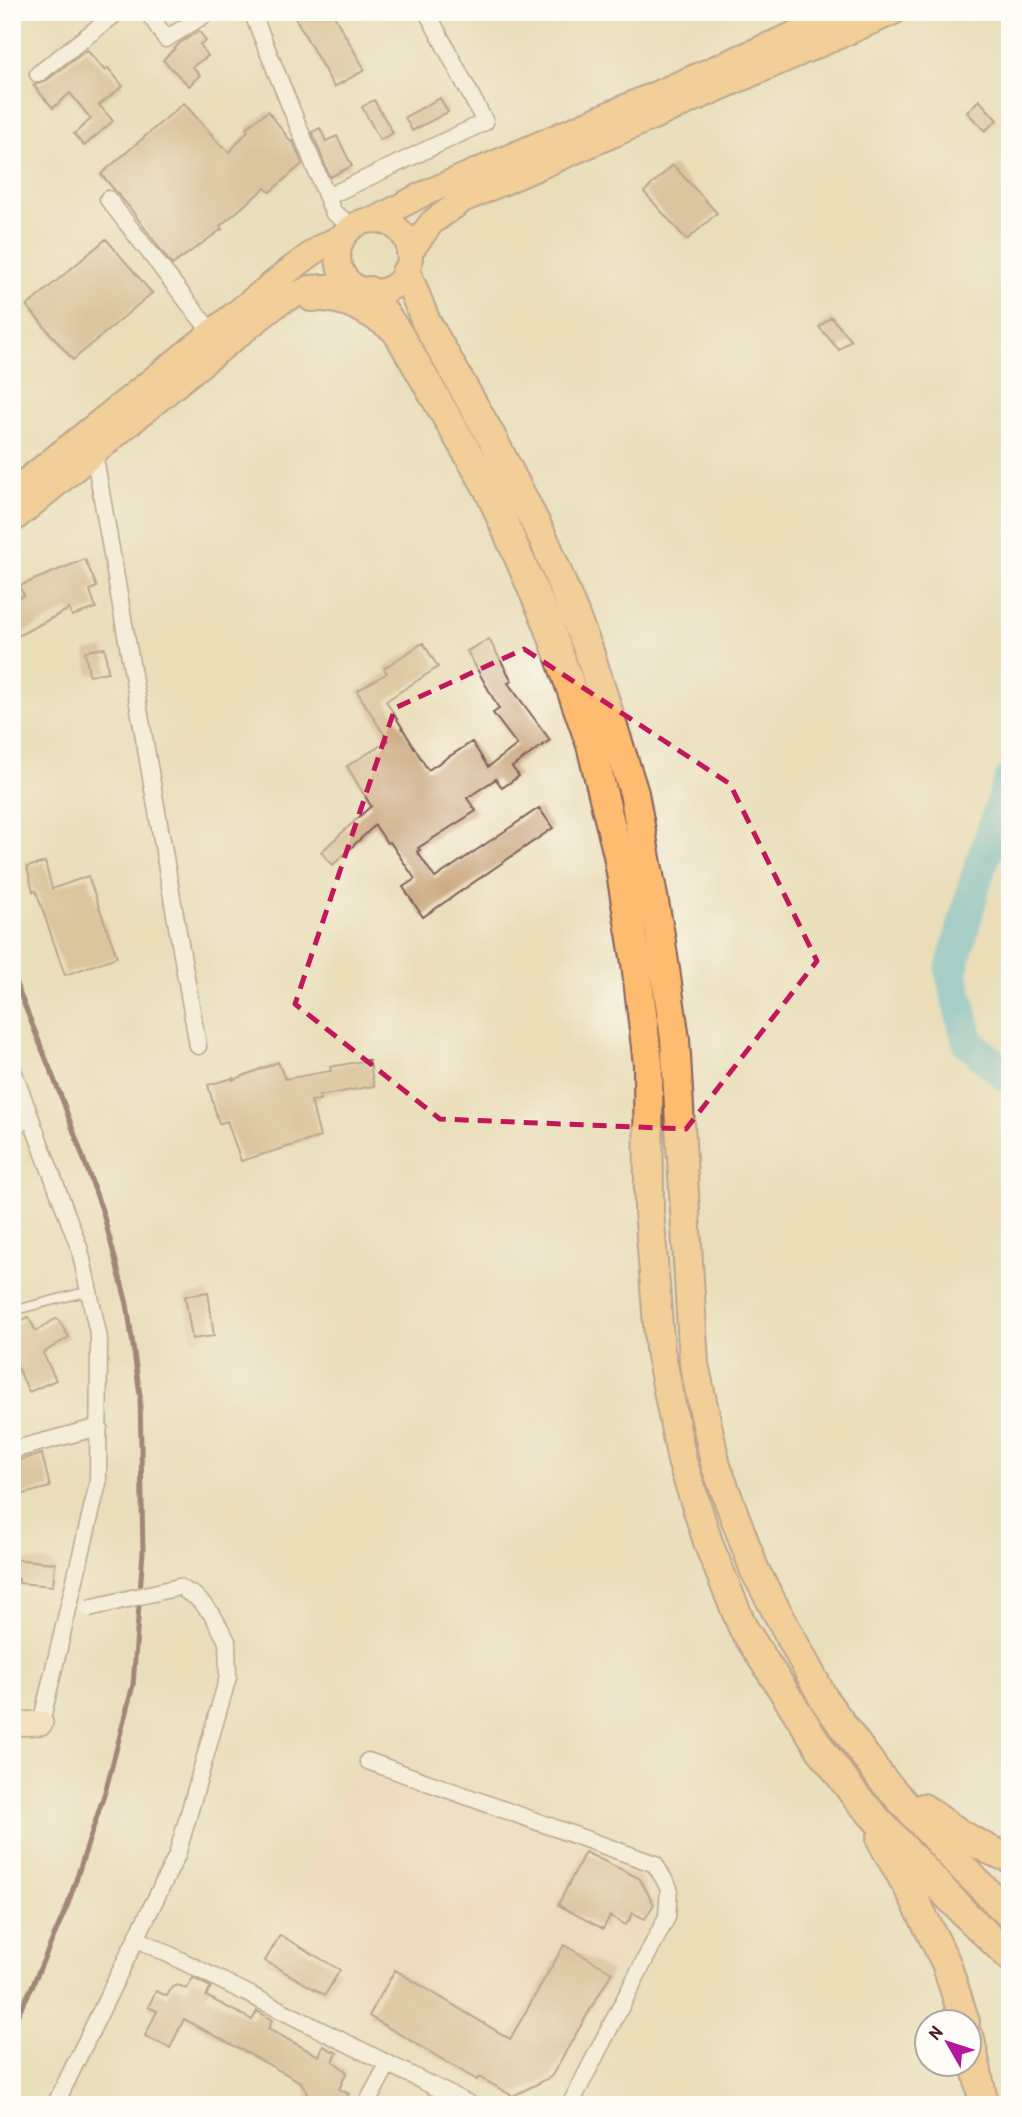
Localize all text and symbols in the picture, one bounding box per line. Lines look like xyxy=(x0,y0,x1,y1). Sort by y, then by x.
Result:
north arrow xyxy=(914,2008,984,2078)
text: N xyxy=(922,2020,948,2044)

